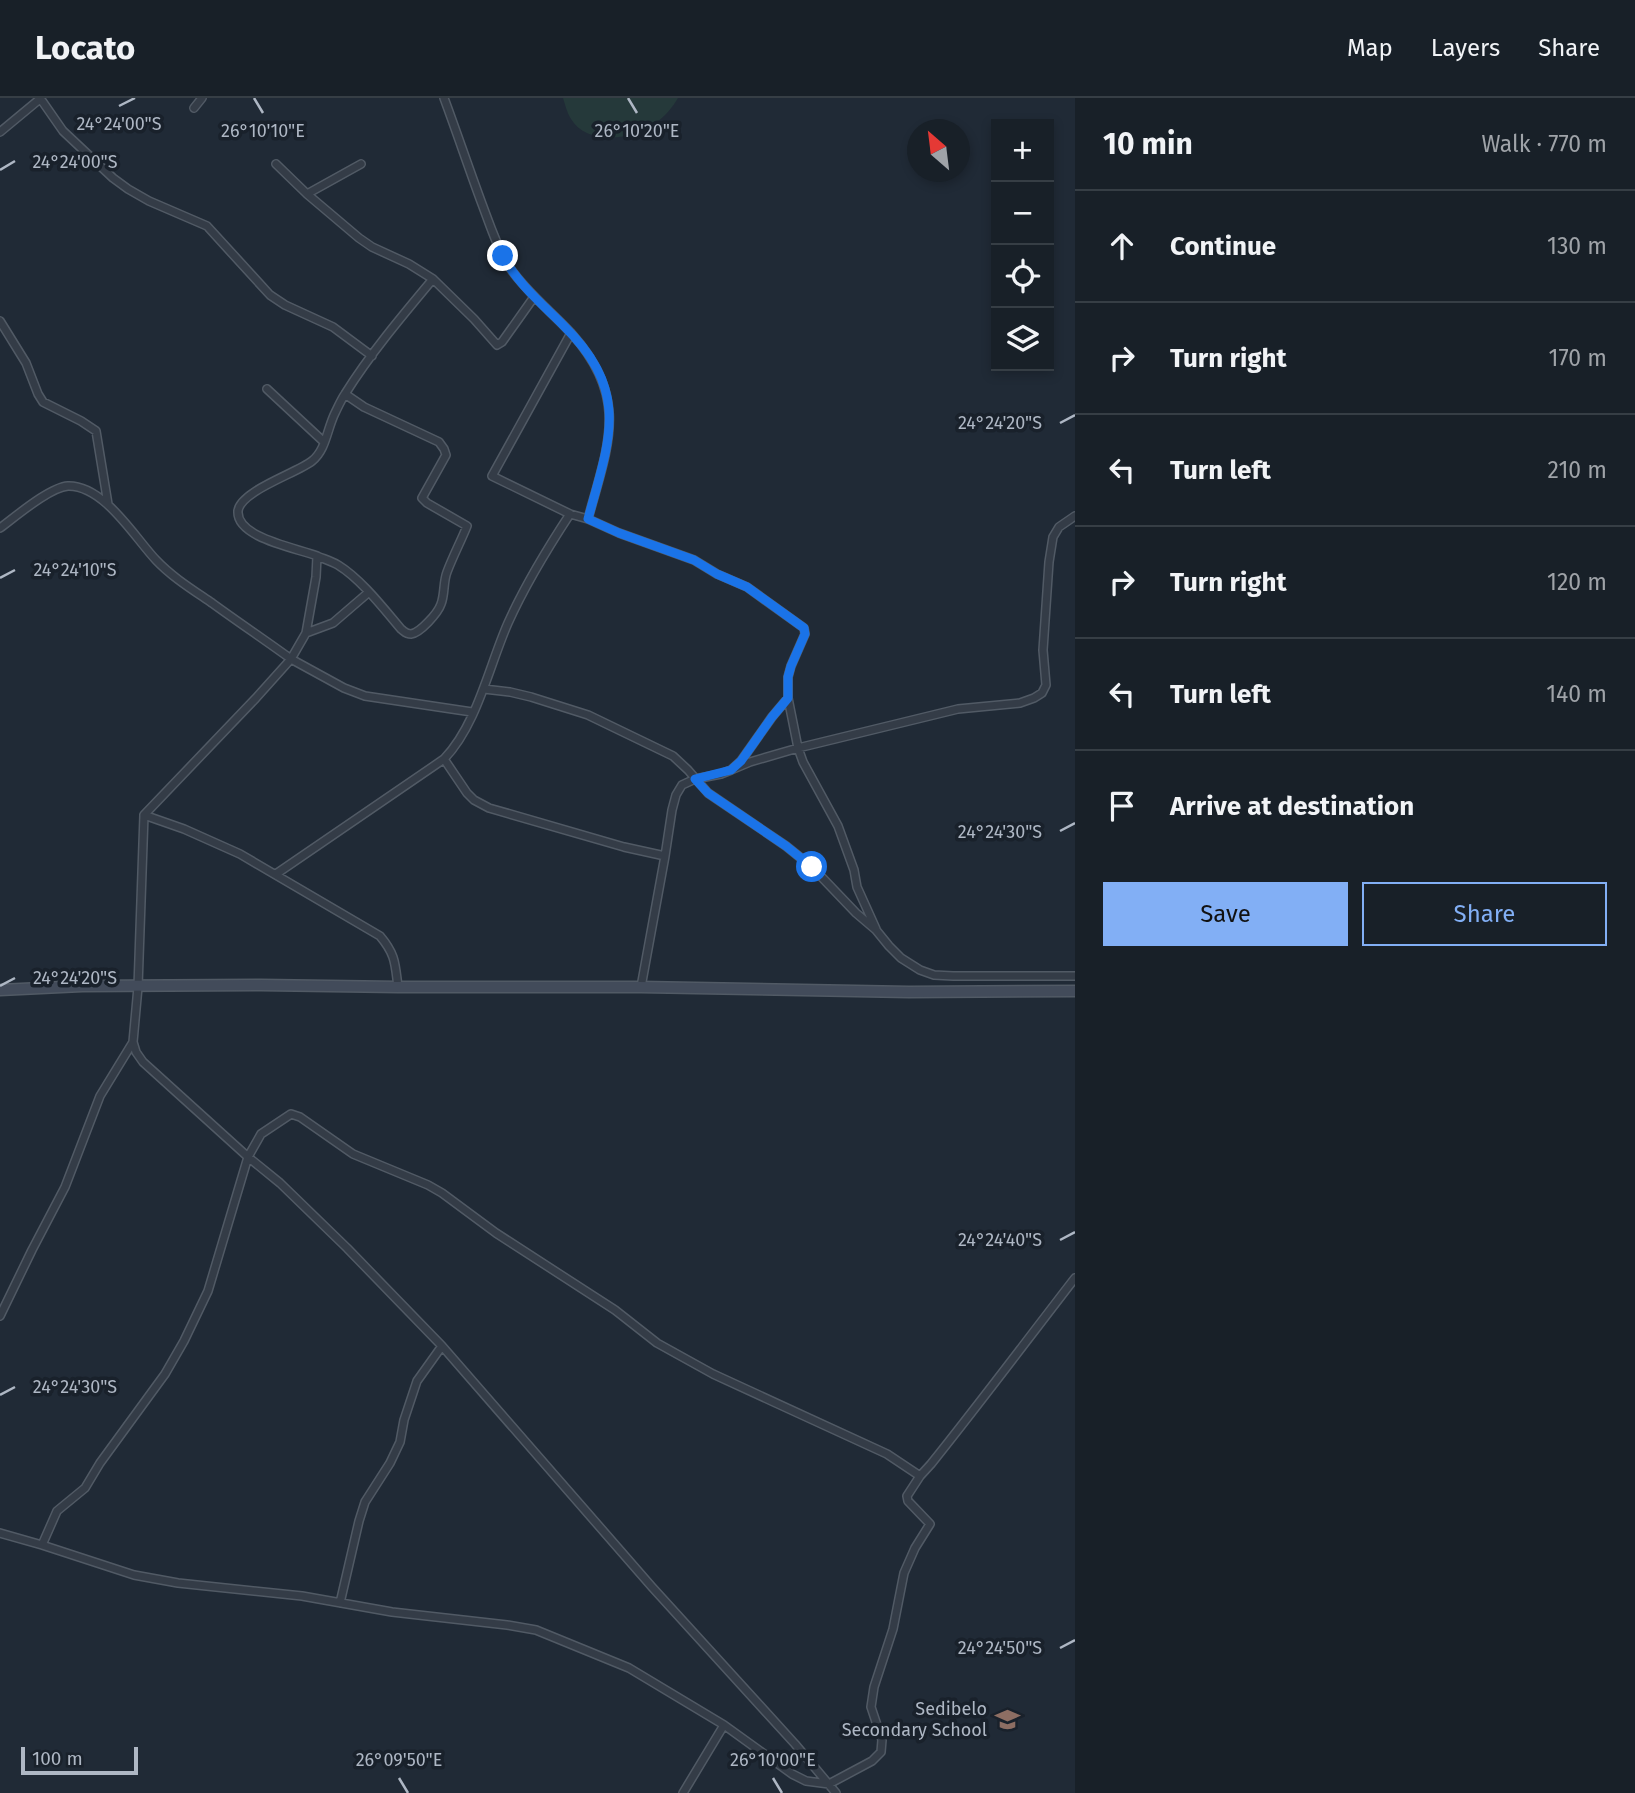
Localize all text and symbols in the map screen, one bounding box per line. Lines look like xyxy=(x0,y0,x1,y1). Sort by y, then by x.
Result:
text: Locato xyxy=(35,28,135,68)
text: Map xyxy=(1347,34,1393,62)
text: Layers xyxy=(1431,34,1500,62)
text: Share xyxy=(1538,34,1600,62)
text: 24°24'00"S xyxy=(76,113,162,135)
north arrow xyxy=(907,119,970,182)
map controls xyxy=(991,119,1054,371)
button: + xyxy=(991,119,1054,182)
text: 26°10'10"E xyxy=(221,120,305,142)
text: 26°10'20"E xyxy=(595,120,679,142)
text: 10 min xyxy=(1103,126,1193,162)
text: Walk · 770 m xyxy=(1481,130,1607,158)
text: 24°24'00"S xyxy=(32,151,118,173)
button: − xyxy=(991,182,1054,245)
icon: ahead xyxy=(1103,227,1141,265)
text: Continue xyxy=(1170,231,1276,262)
text: 130 m xyxy=(1547,232,1607,260)
route end xyxy=(487,240,518,271)
button: locate xyxy=(991,245,1054,308)
button: layers xyxy=(991,308,1054,371)
icon: right xyxy=(1103,339,1141,377)
text: Turn right xyxy=(1170,343,1287,374)
text: 170 m xyxy=(1548,344,1607,372)
text: 24°24'20"S xyxy=(958,412,1042,434)
icon: left xyxy=(1103,451,1141,489)
text: Turn left xyxy=(1170,455,1271,486)
text: 210 m xyxy=(1548,456,1607,484)
text: 24°24'10"S xyxy=(33,559,117,581)
icon: right xyxy=(1103,563,1141,601)
text: Turn right xyxy=(1170,567,1287,598)
text: 120 m xyxy=(1547,568,1607,596)
icon: left xyxy=(1103,675,1141,713)
text: Turn left xyxy=(1170,679,1271,710)
text: 140 m xyxy=(1546,680,1607,708)
icon: arrive xyxy=(1103,787,1141,825)
text: Arrive at destination xyxy=(1170,791,1414,822)
text: 24°24'30"S xyxy=(958,821,1042,843)
route start xyxy=(796,851,827,882)
button: Save xyxy=(1103,882,1348,946)
button: Share xyxy=(1362,882,1607,946)
text: 24°24'20"S xyxy=(33,967,117,989)
text: 24°24'40"S xyxy=(958,1229,1042,1251)
text: 24°24'30"S xyxy=(33,1376,117,1398)
text: 24°24'50"S xyxy=(958,1637,1042,1659)
place label: Sedibelo Secondary School xyxy=(842,1698,987,1741)
school or university icon: Sedibelo Secondary School xyxy=(993,1705,1021,1733)
scale bar xyxy=(21,1744,138,1776)
text: 100 m xyxy=(32,1747,83,1770)
text: 26°09'50"E xyxy=(356,1749,442,1771)
text: 26°10'00"E xyxy=(730,1749,816,1771)

